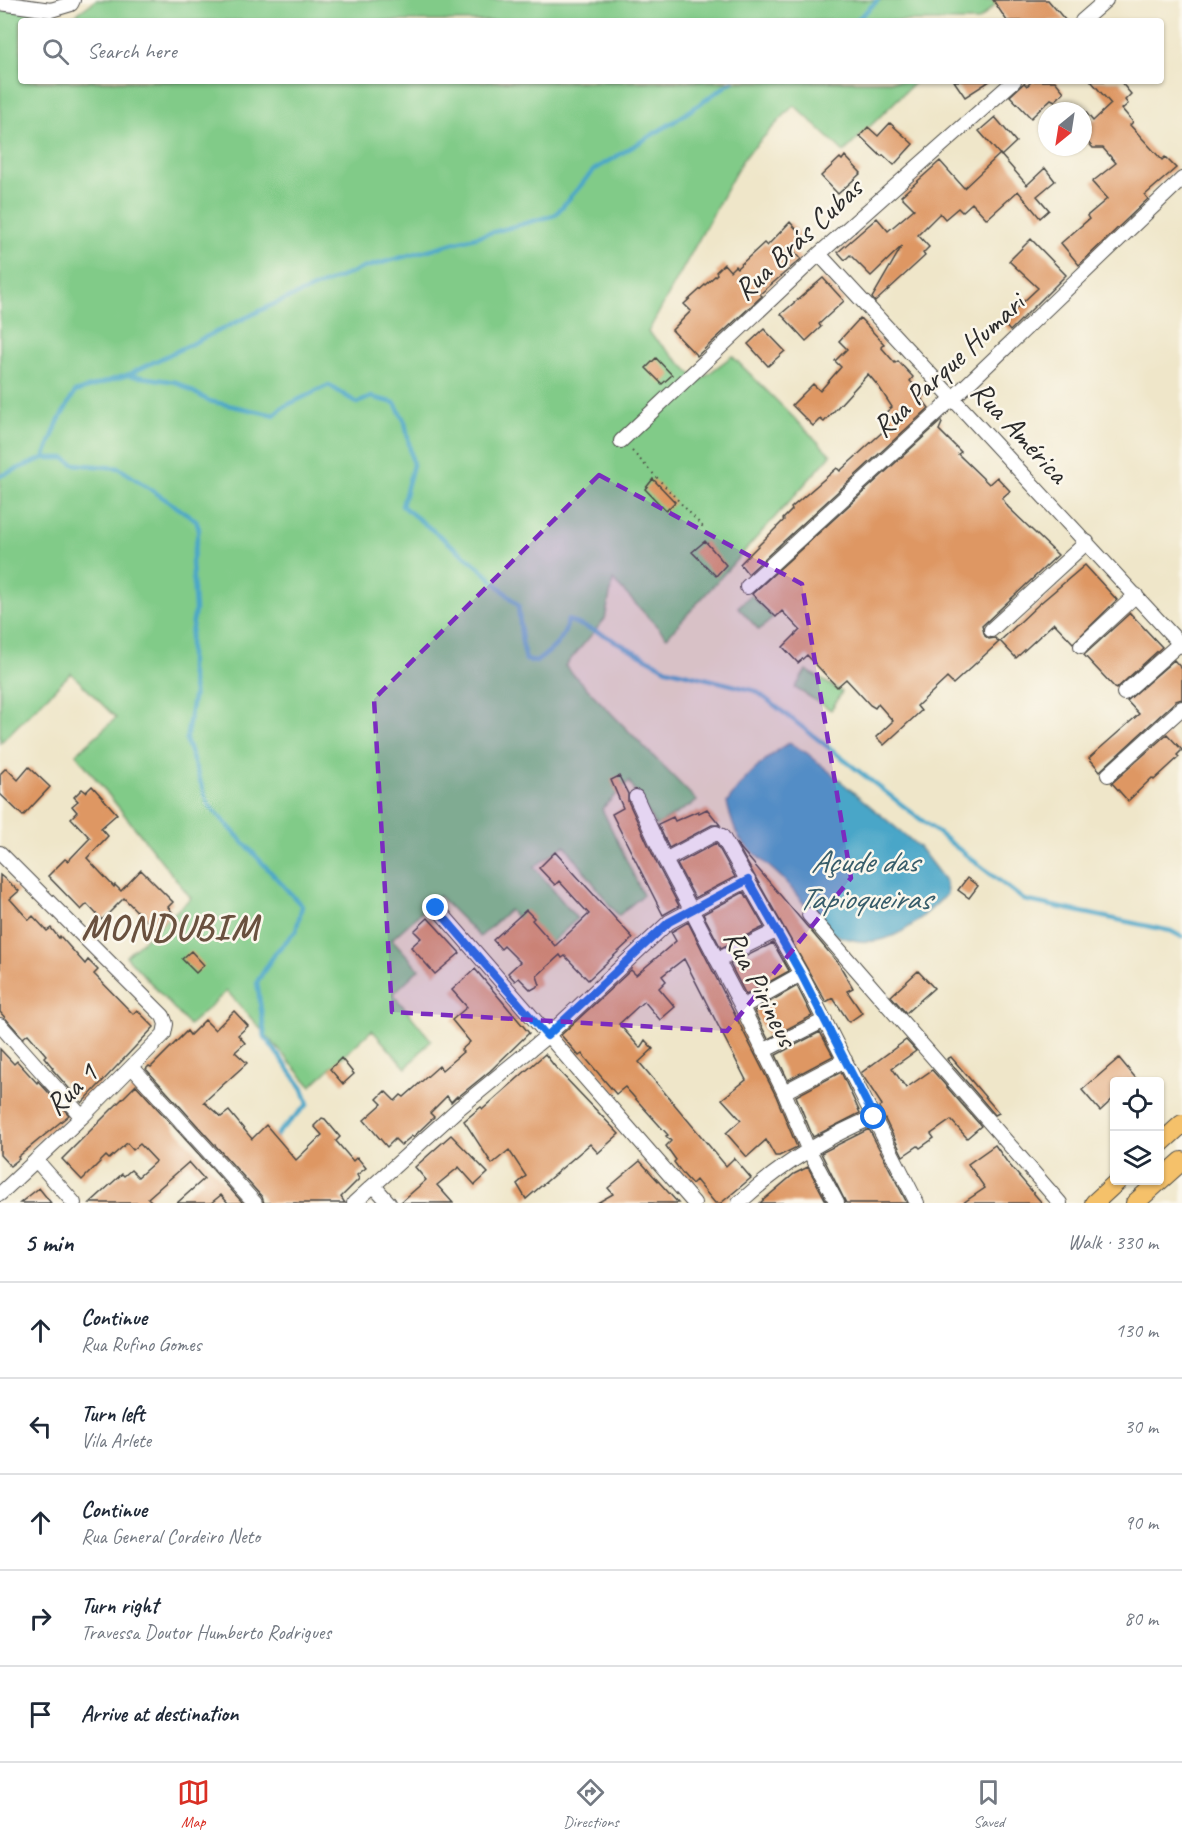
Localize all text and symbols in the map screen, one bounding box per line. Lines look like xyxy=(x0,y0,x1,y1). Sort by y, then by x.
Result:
search box xyxy=(18,18,1164,84)
icon: search xyxy=(39,35,72,68)
text: Search here xyxy=(87,37,177,65)
north arrow xyxy=(1038,102,1092,156)
street label: Rua Brás Cubas xyxy=(726,168,872,308)
street label: Rua Parque Humari xyxy=(864,282,1035,445)
street label: Rua América xyxy=(963,373,1078,493)
water label: Açude das Tapioqueiras xyxy=(798,841,936,919)
route end xyxy=(422,894,448,920)
district label: MONDUBIM xyxy=(81,904,262,950)
street label: Rua Pirineus xyxy=(715,923,808,1055)
street label: Rua 1 xyxy=(37,1054,107,1123)
map controls xyxy=(1110,1077,1164,1185)
button: locate xyxy=(1110,1077,1164,1131)
route start xyxy=(860,1103,886,1129)
button: layers xyxy=(1110,1131,1164,1185)
text: 5 min xyxy=(24,1226,73,1259)
text: Walk · 330 m xyxy=(1068,1230,1158,1255)
text: Continue xyxy=(81,1304,147,1332)
icon: ahead xyxy=(24,1314,57,1347)
text: 130 m xyxy=(1115,1318,1158,1343)
text: Rua Rufino Gomes xyxy=(81,1332,201,1357)
text: Turn left xyxy=(81,1400,145,1428)
icon: left xyxy=(24,1410,57,1443)
text: 30 m xyxy=(1124,1414,1158,1439)
text: Vila Arlete xyxy=(81,1428,151,1453)
text: Continue xyxy=(81,1496,147,1524)
icon: ahead xyxy=(24,1506,57,1539)
text: 90 m xyxy=(1124,1510,1158,1535)
text: Rua General Cordeiro Neto xyxy=(81,1524,260,1549)
text: Turn right xyxy=(81,1592,158,1620)
icon: right xyxy=(24,1602,57,1635)
text: 80 m xyxy=(1124,1606,1158,1631)
text: Travessa Doutor Humberto Rodrigues xyxy=(81,1620,331,1645)
icon: arrive xyxy=(24,1698,57,1731)
text: Arrive at destination xyxy=(81,1700,238,1728)
tab: Map xyxy=(177,1776,210,1832)
tab: Directions xyxy=(563,1776,619,1832)
tab: Saved xyxy=(972,1776,1005,1832)

